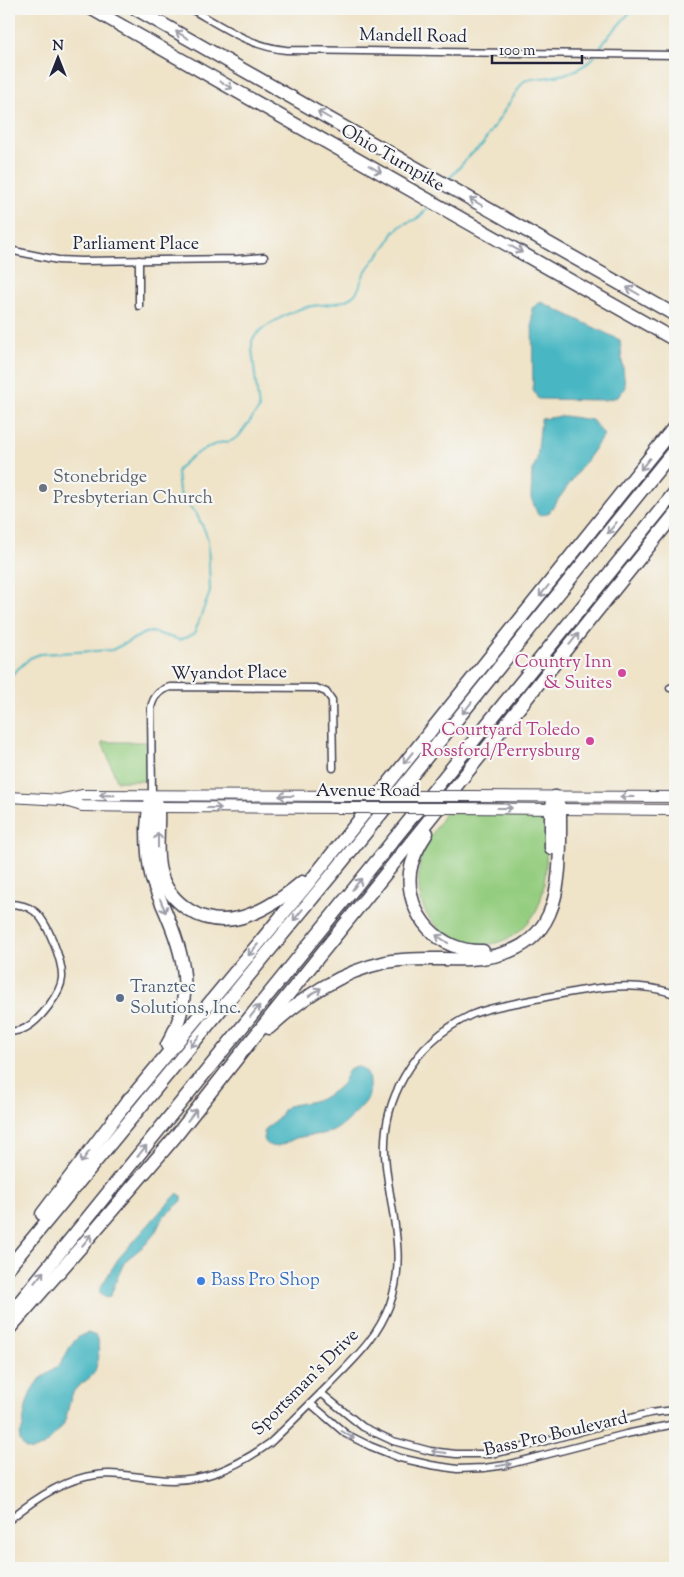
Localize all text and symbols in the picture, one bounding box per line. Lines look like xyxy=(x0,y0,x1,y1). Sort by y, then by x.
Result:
street label: Mandell Road xyxy=(359,23,467,51)
one-way arrow xyxy=(175,30,190,40)
north arrow xyxy=(32,32,82,82)
scale bar xyxy=(492,32,582,64)
text: N xyxy=(52,37,64,57)
text: 100 m xyxy=(499,41,536,62)
one-way arrow xyxy=(218,80,233,90)
one-way arrow xyxy=(317,110,331,120)
street label: Ohio Turnpike xyxy=(335,119,449,199)
one-way arrow xyxy=(367,164,382,174)
one-way arrow xyxy=(469,197,484,207)
street label: Parliament Place xyxy=(73,232,199,258)
one-way arrow xyxy=(508,245,523,255)
one-way arrow xyxy=(626,286,640,296)
one-way arrow xyxy=(639,457,650,470)
place label: Stonebridge Presbyterian Church xyxy=(53,465,213,512)
marker: Stonebridge Presbyterian Church xyxy=(37,482,49,494)
one-way arrow xyxy=(607,521,617,535)
one-way arrow xyxy=(538,584,549,597)
one-way arrow xyxy=(569,633,580,646)
place label: Country Inn & Suites xyxy=(514,650,612,697)
street label: Wyandot Place xyxy=(171,660,287,688)
marker: Country Inn & Suites xyxy=(616,667,628,679)
one-way arrow xyxy=(461,701,472,714)
place label: Courtyard Toledo Rossford/Perrysburg xyxy=(421,718,580,765)
marker: Courtyard Toledo Rossford/Perrysburg xyxy=(584,735,596,747)
one-way arrow xyxy=(403,751,414,764)
street label: Avenue Road xyxy=(316,779,420,805)
one-way arrow xyxy=(99,790,116,800)
one-way arrow xyxy=(278,791,294,801)
one-way arrow xyxy=(619,792,635,802)
one-way arrow xyxy=(206,803,222,813)
one-way arrow xyxy=(496,803,513,813)
one-way arrow xyxy=(153,832,163,848)
one-way arrow xyxy=(352,878,363,891)
one-way arrow xyxy=(158,898,168,913)
one-way arrow xyxy=(293,909,304,922)
one-way arrow xyxy=(435,934,449,944)
one-way arrow xyxy=(247,943,258,956)
place label: Tranztec Solutions, Inc. xyxy=(130,975,241,1022)
one-way arrow xyxy=(307,987,321,997)
marker: Tranztec Solutions, Inc. xyxy=(114,992,126,1004)
one-way arrow xyxy=(249,1004,260,1017)
one-way arrow xyxy=(189,1034,201,1047)
one-way arrow xyxy=(187,1109,198,1122)
one-way arrow xyxy=(136,1144,147,1157)
one-way arrow xyxy=(80,1150,90,1164)
one-way arrow xyxy=(82,1233,93,1246)
place label: Bass Pro Shop xyxy=(211,1268,320,1294)
one-way arrow xyxy=(34,1271,45,1284)
marker: Bass Pro Shop xyxy=(195,1275,207,1287)
street label: Sportsman's Drive xyxy=(247,1324,365,1442)
street label: Bass Pro Boulevard xyxy=(482,1406,630,1464)
one-way arrow xyxy=(341,1430,355,1440)
one-way arrow xyxy=(432,1447,448,1457)
one-way arrow xyxy=(496,1460,512,1470)

